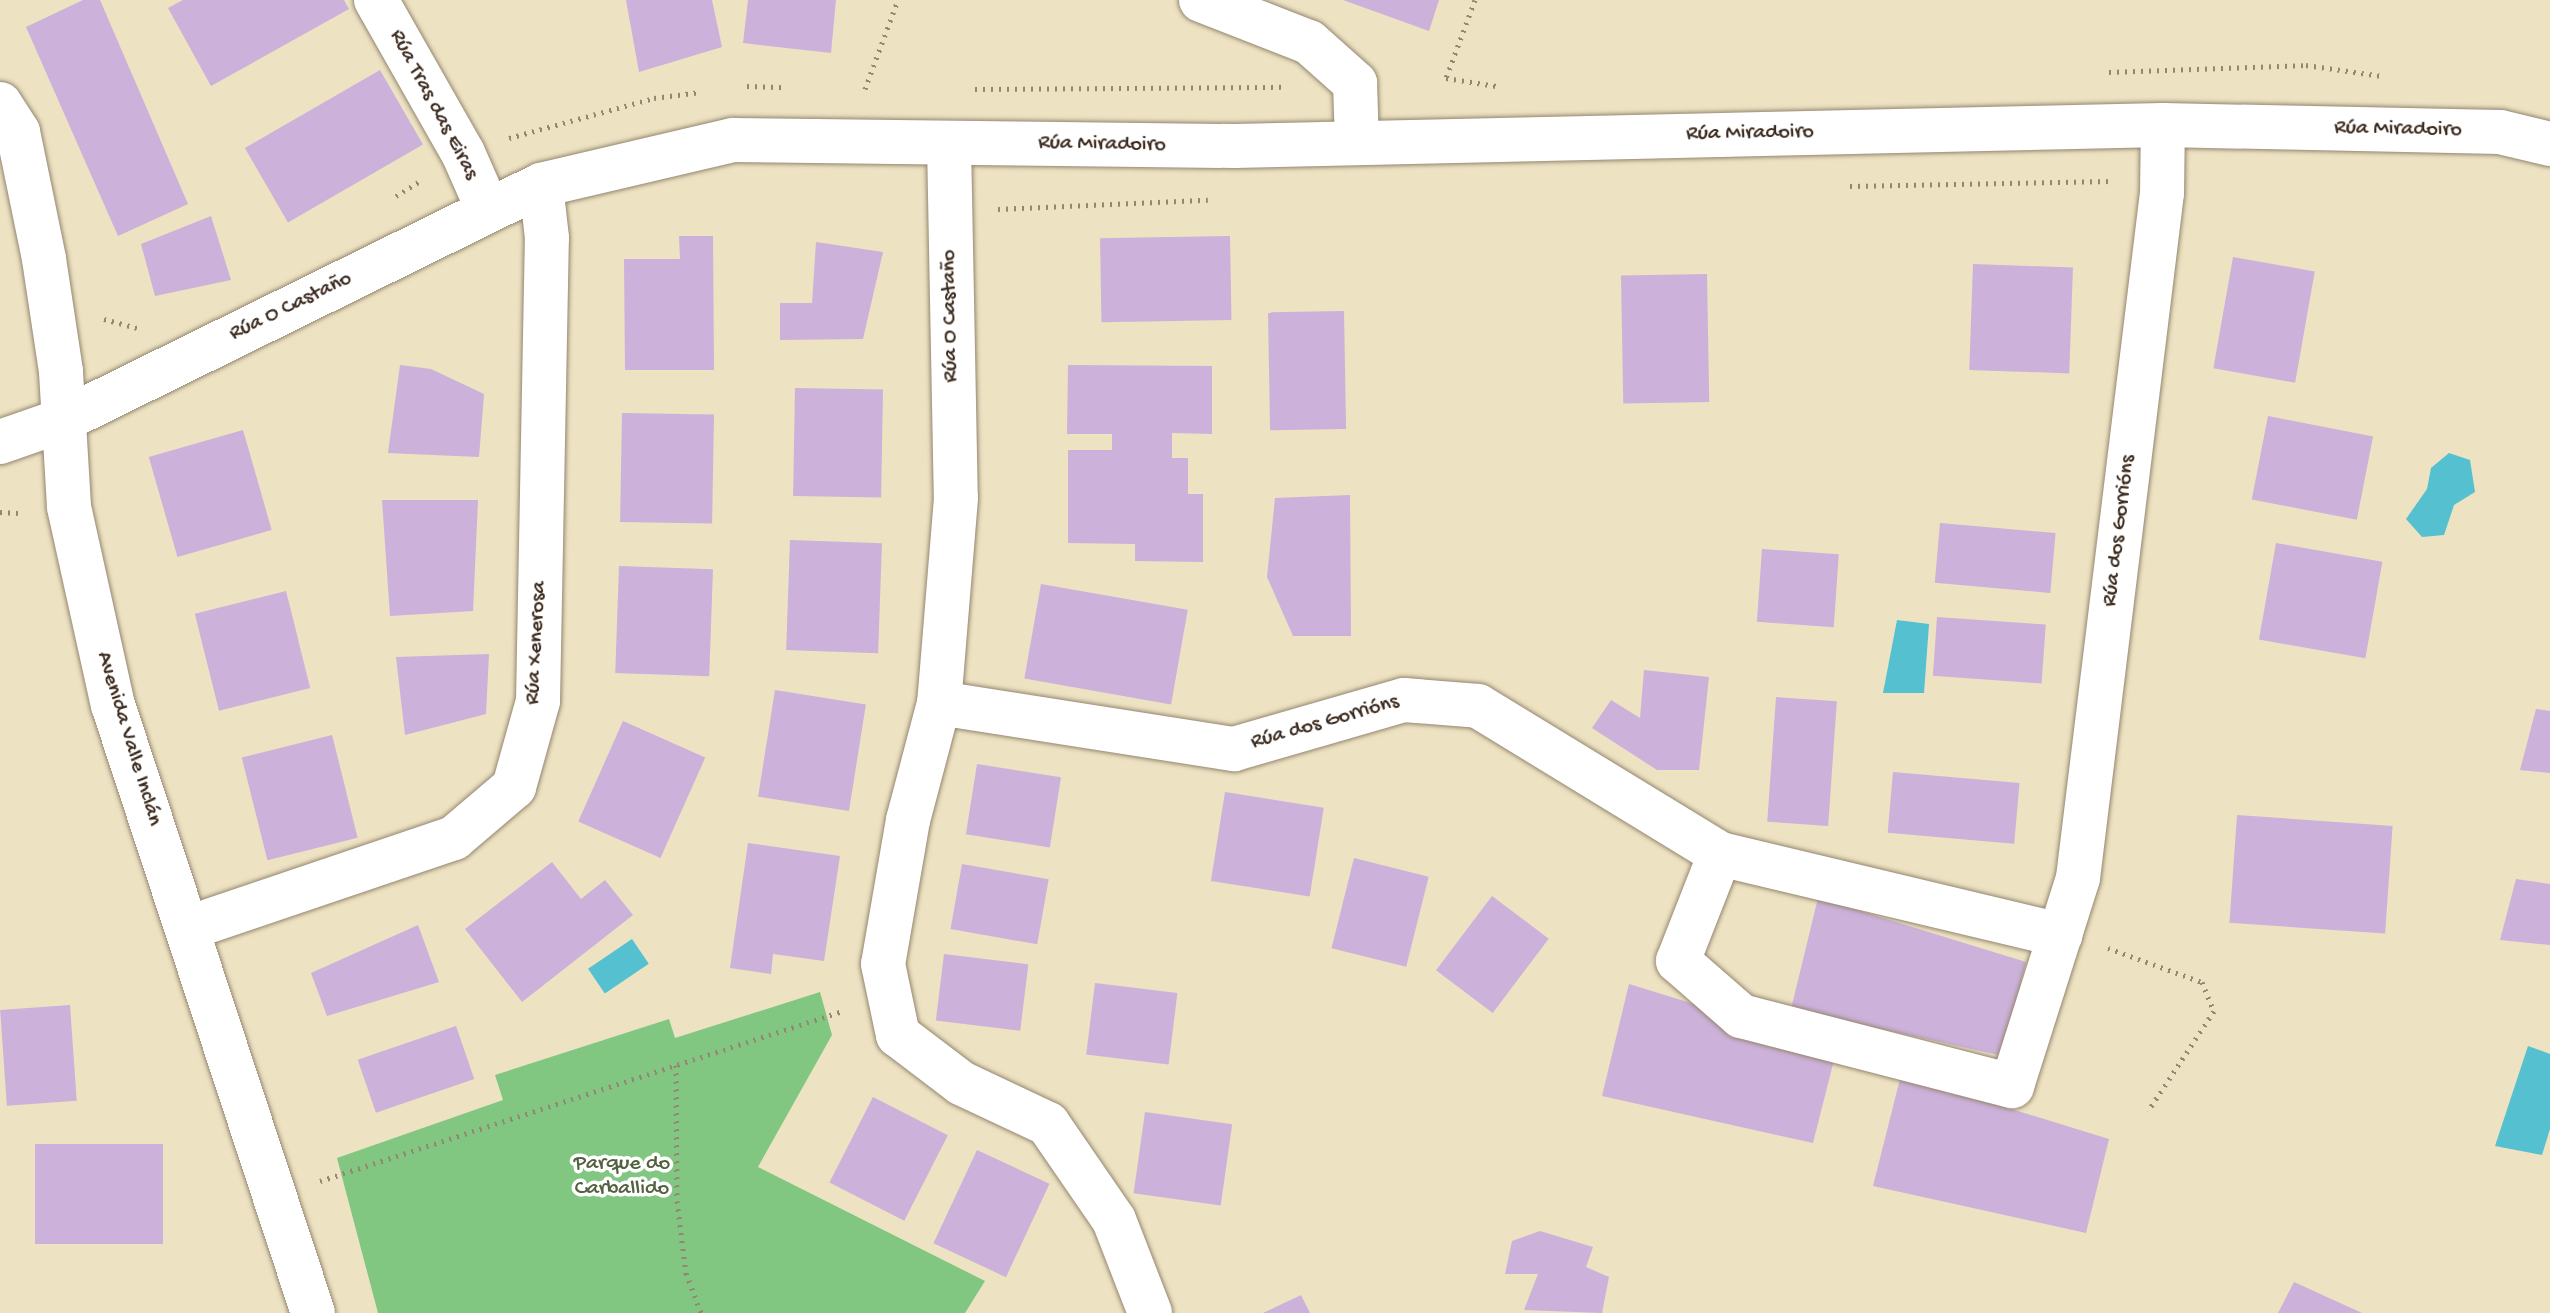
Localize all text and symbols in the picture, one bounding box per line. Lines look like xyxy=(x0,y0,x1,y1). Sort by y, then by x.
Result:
street label: Rúa Tras das Eiras xyxy=(382,25,484,185)
street label: Rúa Miradoiro xyxy=(2334,116,2462,144)
street label: Rúa Miradoiro xyxy=(1686,120,1814,148)
street label: Rúa Miradoiro xyxy=(1038,131,1166,159)
street label: Rúa O Castaño xyxy=(937,249,965,383)
street label: Rúa O Castaño xyxy=(225,266,357,348)
street label: Rúa dos Gorrións xyxy=(2098,454,2142,608)
street label: Rúa Xenerosa xyxy=(521,581,553,705)
street label: Avenida Valle Inclán xyxy=(89,649,167,829)
street label: Rúa dos Gorrións xyxy=(1248,689,1402,757)
park label: Parque do Carballido xyxy=(574,1151,670,1202)

